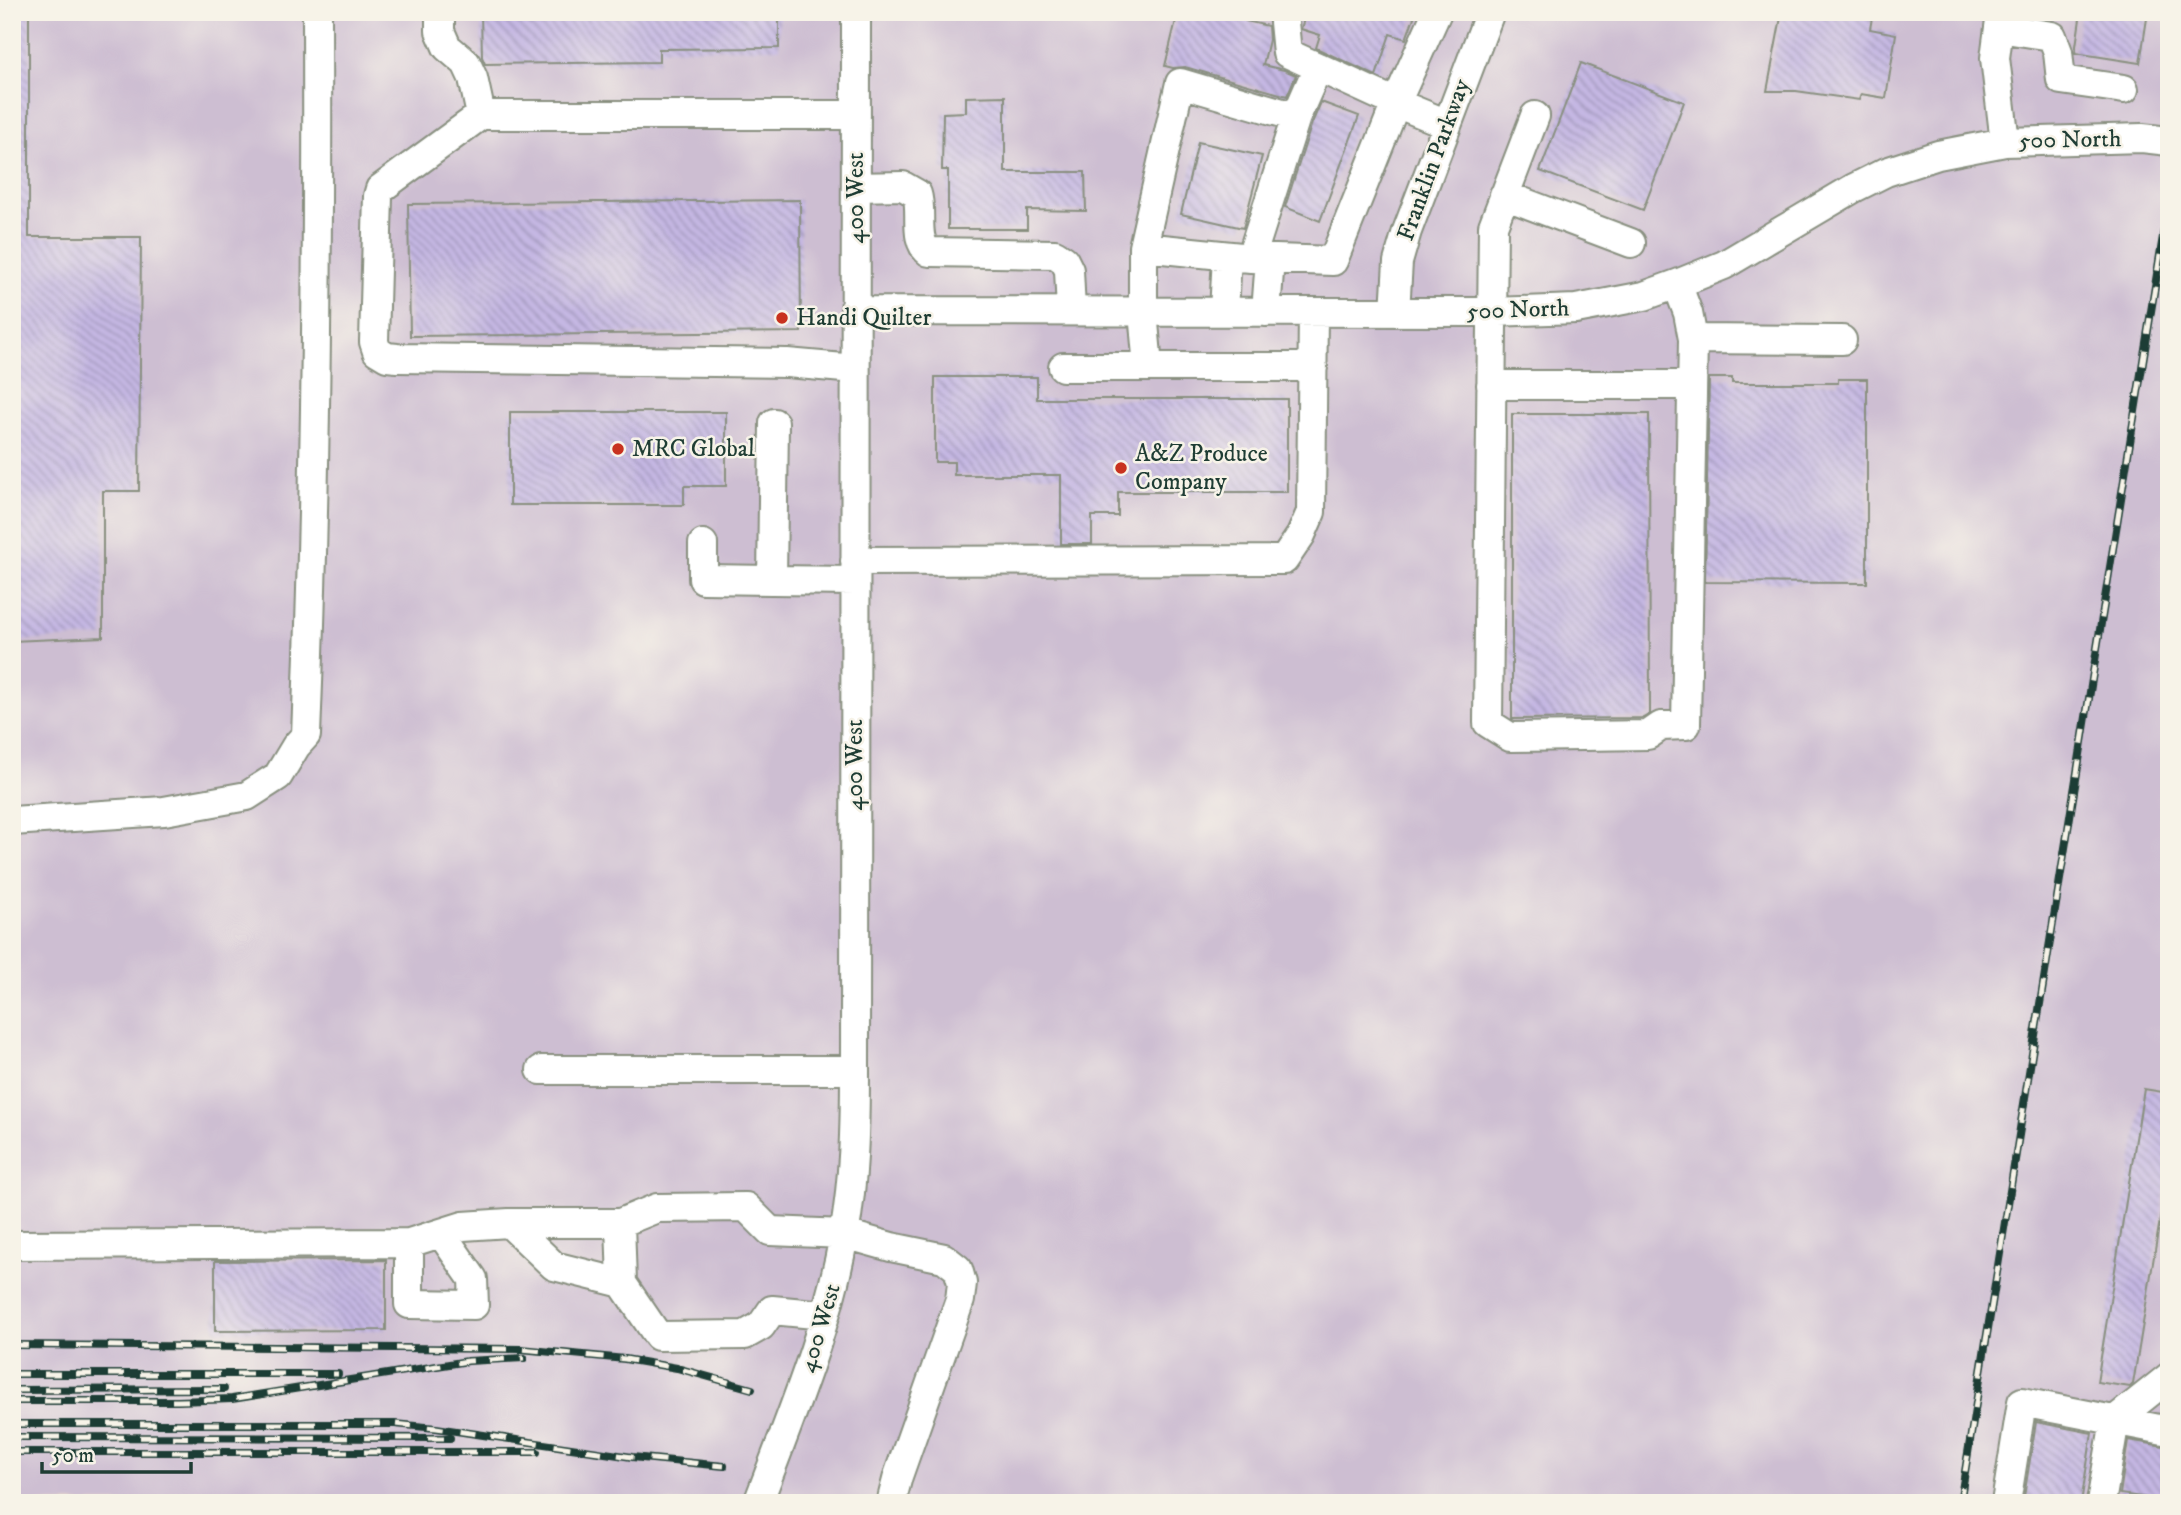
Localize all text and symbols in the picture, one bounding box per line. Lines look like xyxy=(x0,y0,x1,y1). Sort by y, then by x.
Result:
street label: Franklin Parkway xyxy=(1391,75,1477,245)
street label: 500 North xyxy=(2018,124,2122,156)
street label: 400 West xyxy=(841,152,871,244)
street label: 500 North xyxy=(1466,293,1570,327)
place label: Handi Quilter xyxy=(796,303,931,333)
marker: Handi Quilter xyxy=(774,310,790,326)
place label: MRC Global xyxy=(632,434,756,464)
place label: A&Z Produce Company xyxy=(1135,439,1268,497)
marker: MRC Global xyxy=(610,441,626,457)
marker: A&Z Produce Company xyxy=(1113,460,1129,476)
street label: 400 West xyxy=(840,719,870,811)
street label: 400 West xyxy=(792,1280,848,1376)
scale bar xyxy=(42,1431,191,1475)
text: 50 m xyxy=(52,1443,94,1469)

